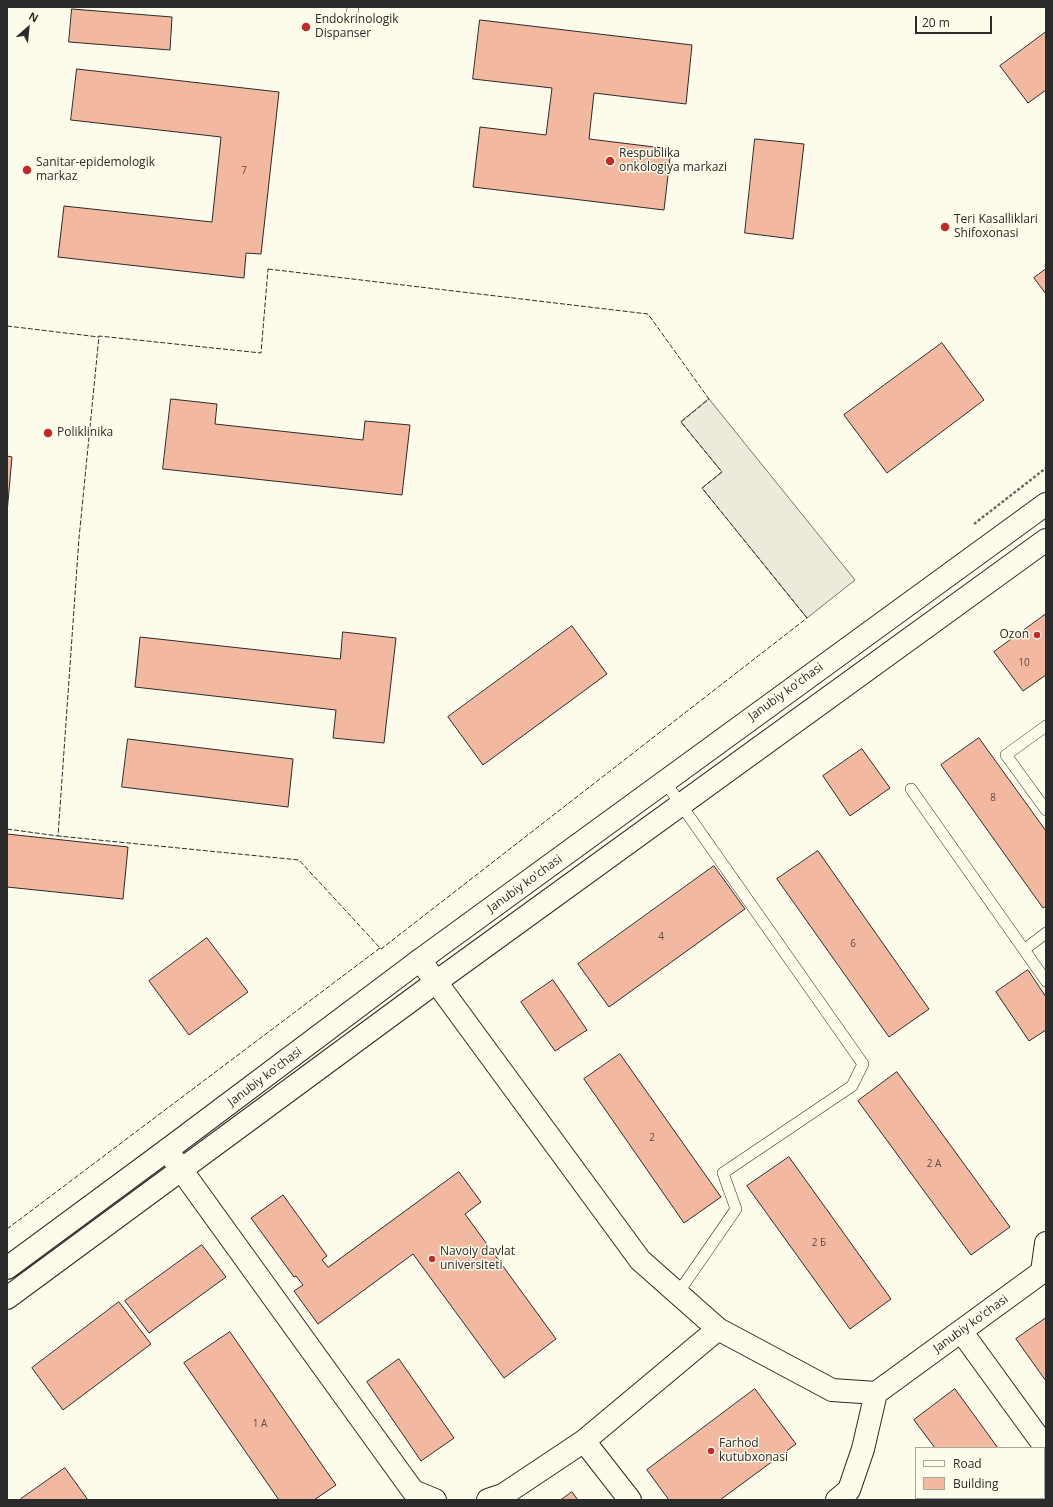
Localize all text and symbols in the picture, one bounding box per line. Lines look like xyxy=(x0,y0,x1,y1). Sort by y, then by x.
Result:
north arrow xyxy=(8,8,48,48)
text: N xyxy=(26,8,41,26)
scale bar xyxy=(917,8,994,34)
place label: Endokrinologik Dispanser xyxy=(315,13,399,41)
text: 20 m xyxy=(922,14,950,31)
marker: Endokrinologik Dispanser xyxy=(300,21,312,33)
place label: Respublika onkologiya markazi xyxy=(619,147,727,175)
marker: Respublika onkologiya markazi xyxy=(604,155,616,167)
place label: Sanitar-epidemologik markaz xyxy=(36,156,155,184)
marker: Sanitar-epidemologik markaz xyxy=(21,164,33,176)
house number: 7 xyxy=(241,165,247,177)
place label: Teri Kasalliklari Shifoxonasi xyxy=(954,213,1038,241)
marker: Teri Kasalliklari Shifoxonasi xyxy=(939,221,951,233)
place label: Poliklinika xyxy=(57,426,113,440)
marker: Poliklinika xyxy=(42,427,54,439)
place label: Ozon xyxy=(999,628,1029,642)
marker: Ozon xyxy=(1032,630,1042,640)
house number: 10 xyxy=(1018,657,1030,669)
street label: Janubiy ko'chasi xyxy=(746,660,826,724)
house number: 8 xyxy=(990,792,996,804)
street label: Janubiy ko'chasi xyxy=(485,852,565,916)
house number: 4 xyxy=(658,931,664,943)
house number: 6 xyxy=(850,938,856,950)
street label: Janubiy ko'chasi xyxy=(225,1045,305,1109)
house number: 2 xyxy=(649,1132,655,1144)
house number: 2 А xyxy=(927,1158,941,1170)
house number: 2 Б xyxy=(812,1237,826,1249)
place label: Navoiy davlat universiteti xyxy=(440,1245,515,1273)
marker: Navoiy davlat universiteti xyxy=(427,1254,437,1264)
street label: Janubiy ko'chasi xyxy=(931,1292,1011,1356)
house number: 1 А xyxy=(253,1418,267,1430)
place label: Farhod kutubxonasi xyxy=(719,1437,788,1465)
marker: Farhod kutubxonasi xyxy=(706,1446,716,1456)
legend xyxy=(915,1447,1045,1499)
text: Road xyxy=(953,1455,982,1472)
text: Building xyxy=(953,1475,998,1492)

